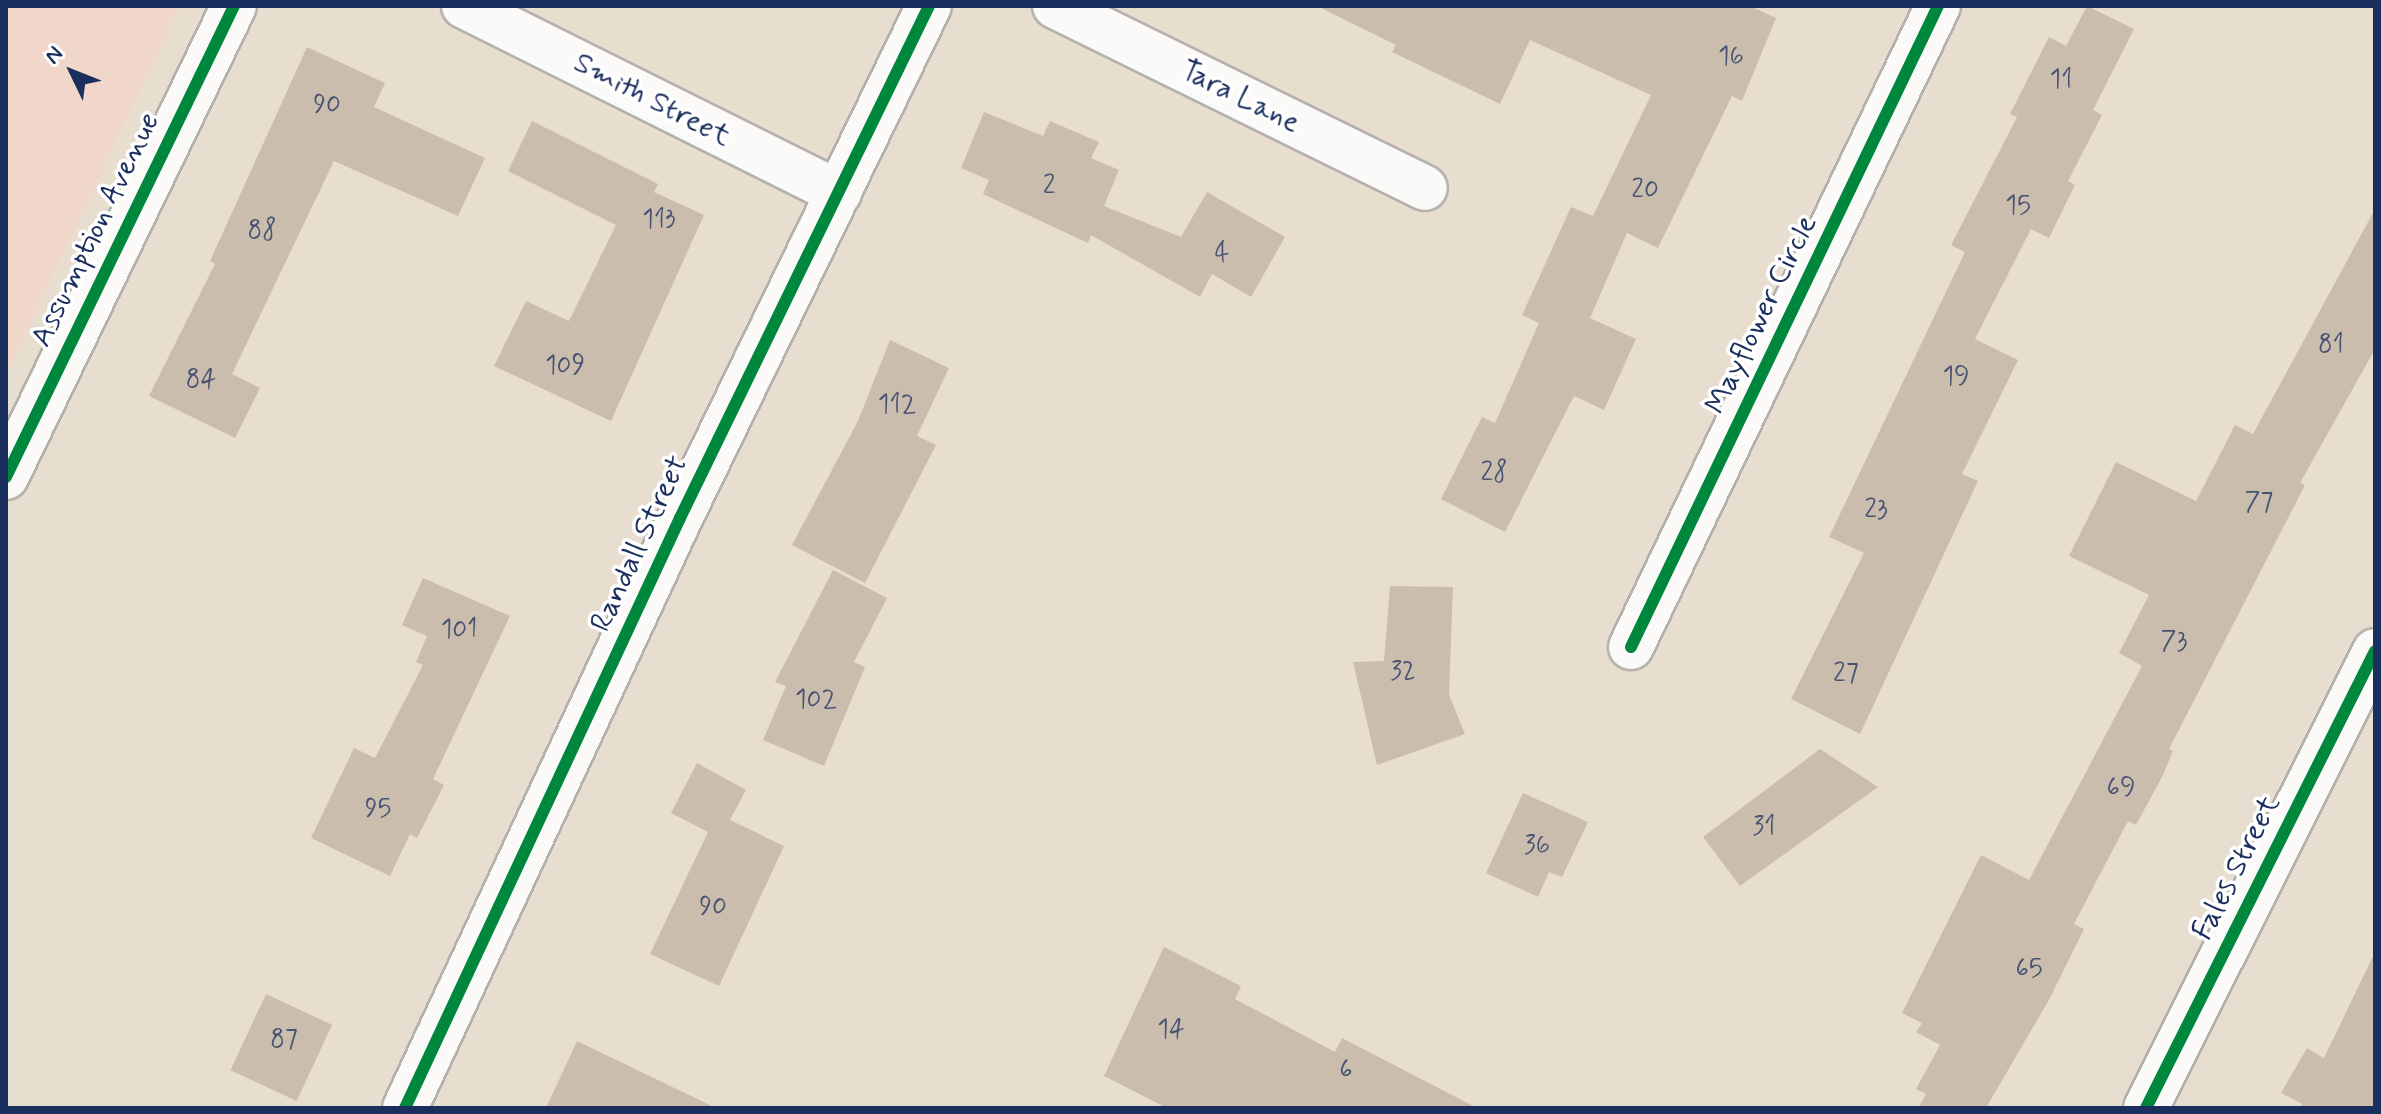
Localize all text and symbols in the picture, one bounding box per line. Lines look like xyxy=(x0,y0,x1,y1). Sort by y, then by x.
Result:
north arrow xyxy=(32,32,112,112)
text: N xyxy=(39,41,70,71)
house number: 16 xyxy=(1718,42,1744,74)
street label: Smith Street xyxy=(568,45,736,155)
street label: Tara Lane xyxy=(1175,53,1305,141)
house number: 11 xyxy=(2050,65,2072,97)
house number: 90 xyxy=(313,90,341,122)
street label: Assumption Avenue xyxy=(25,109,167,351)
house number: 2 xyxy=(1043,171,1055,203)
house number: 20 xyxy=(1631,175,1659,207)
house number: 15 xyxy=(2005,191,2031,223)
house number: 113 xyxy=(642,205,676,237)
street label: Mayflower Circle xyxy=(1698,210,1826,420)
house number: 88 xyxy=(248,216,276,248)
house number: 4 xyxy=(1214,239,1230,271)
house number: 81 xyxy=(2318,330,2344,362)
house number: 109 xyxy=(545,351,585,383)
house number: 19 xyxy=(1942,362,1970,394)
house number: 84 xyxy=(186,365,216,397)
house number: 112 xyxy=(878,390,916,422)
street label: Randall Street xyxy=(584,451,696,637)
house number: 28 xyxy=(1481,458,1507,490)
house number: 77 xyxy=(2245,488,2273,520)
house number: 23 xyxy=(1864,495,1888,527)
house number: 101 xyxy=(441,615,477,647)
house number: 73 xyxy=(2161,627,2187,659)
house number: 32 xyxy=(1390,657,1416,689)
house number: 27 xyxy=(1833,659,1859,691)
house number: 102 xyxy=(795,685,837,717)
house number: 69 xyxy=(2107,773,2135,805)
street label: Fales Street xyxy=(2185,790,2289,946)
house number: 95 xyxy=(365,794,391,826)
house number: 31 xyxy=(1753,812,1775,844)
house number: 36 xyxy=(1524,831,1550,863)
house number: 90 xyxy=(699,892,727,924)
house number: 65 xyxy=(2015,954,2043,986)
house number: 14 xyxy=(1157,1015,1185,1047)
house number: 87 xyxy=(270,1025,298,1057)
house number: 6 xyxy=(1339,1055,1353,1087)

